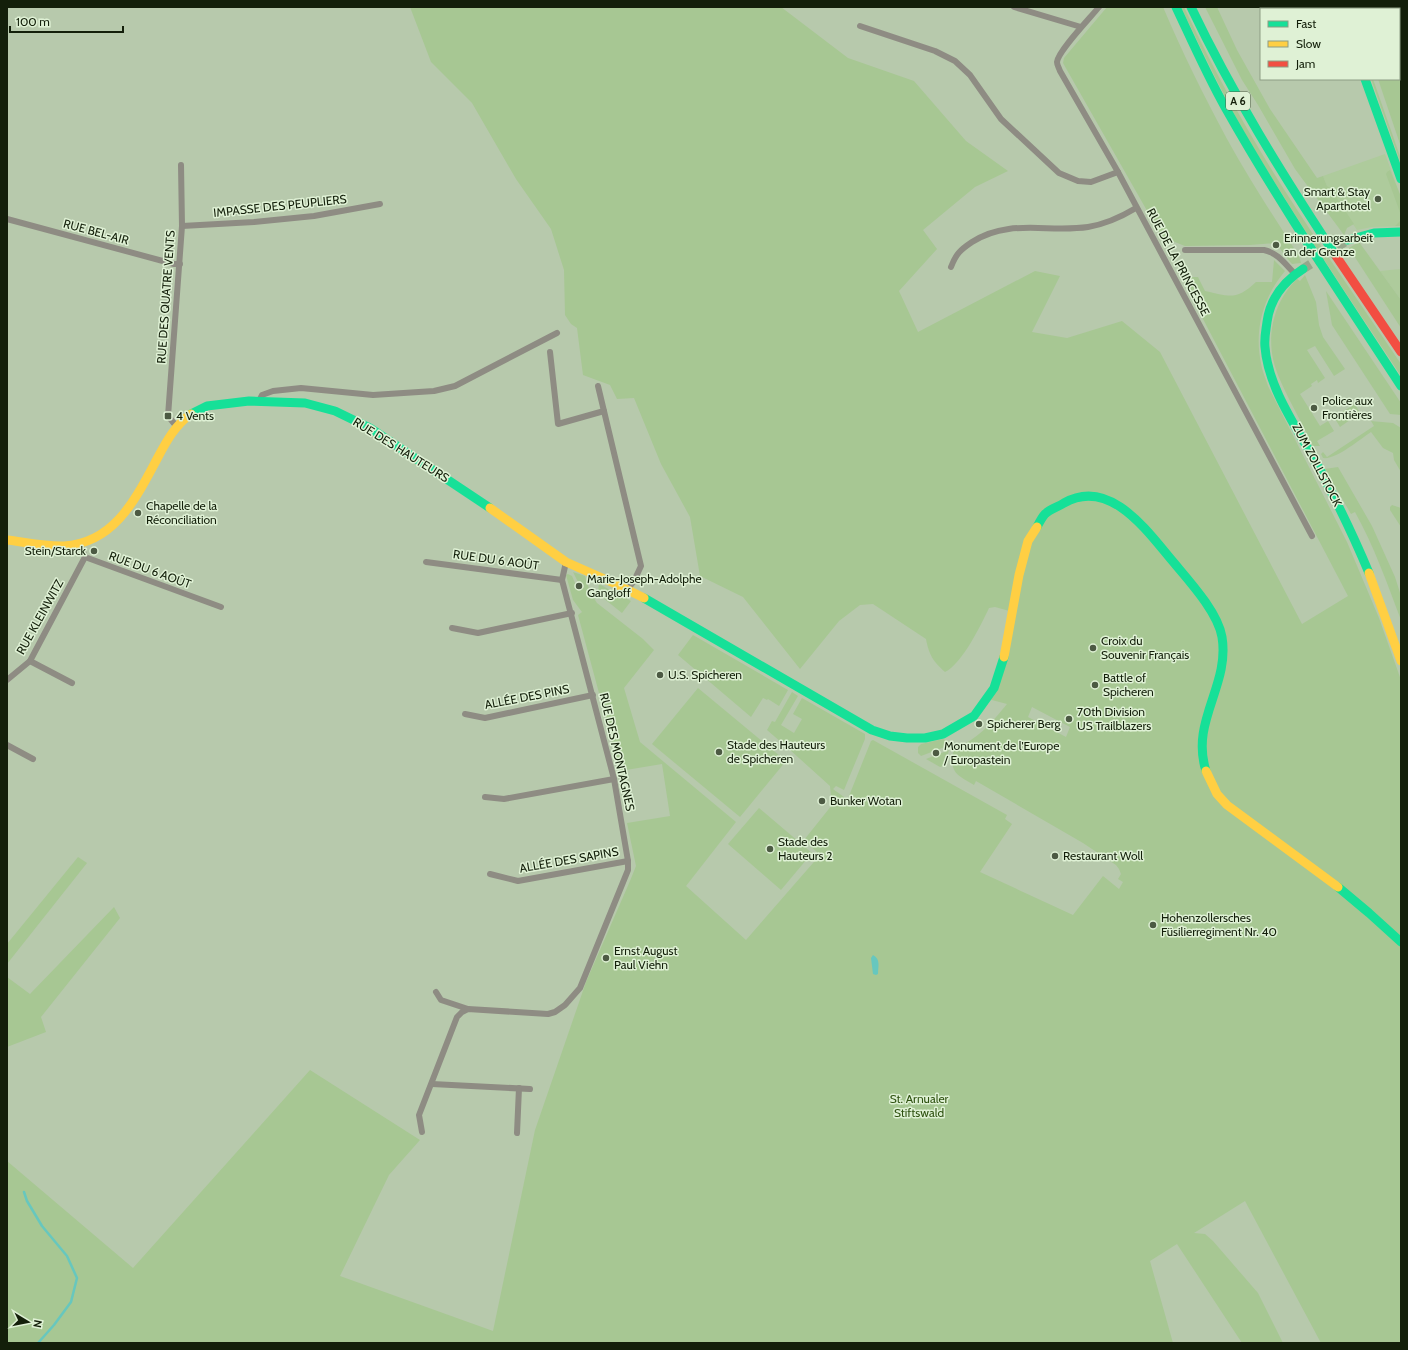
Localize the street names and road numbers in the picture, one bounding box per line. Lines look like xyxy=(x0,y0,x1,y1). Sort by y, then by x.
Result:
road number: A 6 xyxy=(1226,92,1250,110)
street label: IMPASSE DES PEUPLIERS xyxy=(213,191,347,220)
street label: RUE DE LA PRINCESSE xyxy=(1144,205,1213,318)
street label: RUE BEL-AIR xyxy=(62,216,131,248)
street label: RUE DES QUATRE VENTS xyxy=(153,230,178,364)
street label: RUE DES HAUTEURS xyxy=(350,414,452,485)
street label: ZUM ZOLLSTOCK xyxy=(1289,421,1346,509)
street label: RUE DU 6 AOÛT xyxy=(452,546,541,573)
street label: RUE DU 6 AOÛT xyxy=(107,548,194,592)
street label: RUE KLEINWITZ xyxy=(13,576,67,657)
street label: ALLÉE DES PINS xyxy=(483,681,570,712)
street label: RUE DES MONTAGNES xyxy=(597,691,638,812)
street label: ALLÉE DES SAPINS xyxy=(518,843,620,876)

